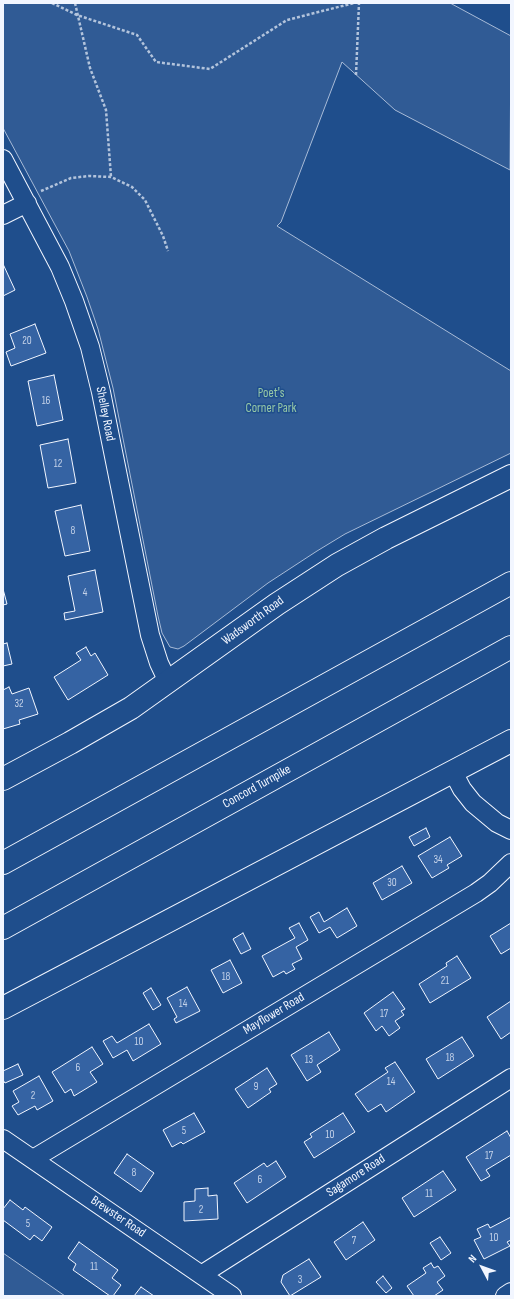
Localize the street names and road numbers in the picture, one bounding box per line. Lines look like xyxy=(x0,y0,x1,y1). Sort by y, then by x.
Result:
street label: Shelley Road xyxy=(92,385,118,443)
street label: Wadsworth Road xyxy=(219,593,287,649)
street label: Concord Turnpike xyxy=(220,762,294,812)
street label: Mayflower Road xyxy=(241,990,307,1038)
street label: Sagamore Road xyxy=(324,1151,388,1201)
street label: Brewster Road xyxy=(88,1193,148,1241)

